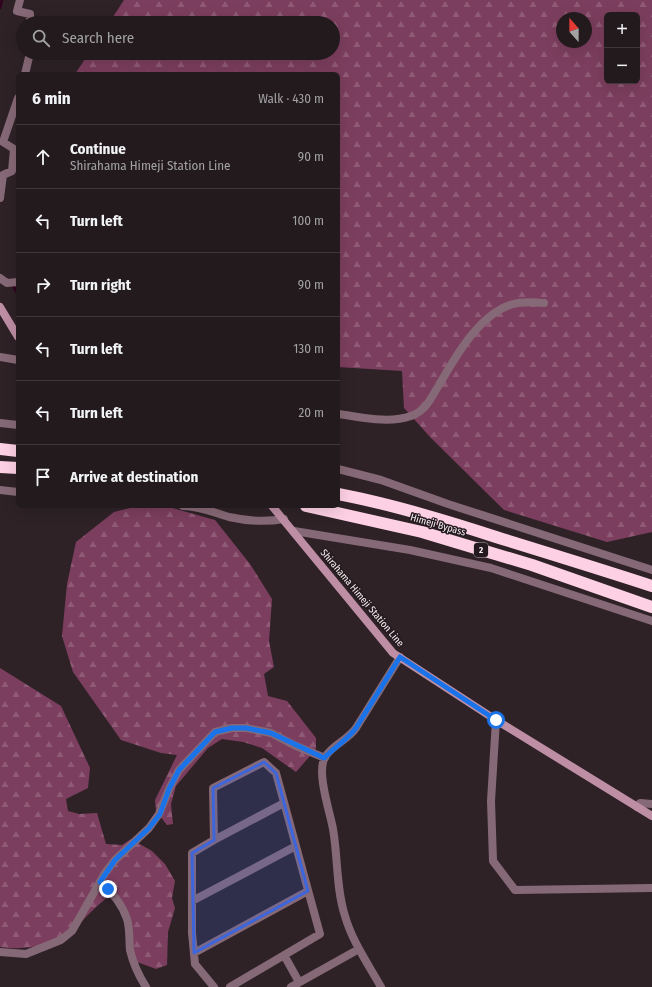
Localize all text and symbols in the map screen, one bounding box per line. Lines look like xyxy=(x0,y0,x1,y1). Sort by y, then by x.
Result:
north arrow xyxy=(556,12,592,48)
map controls xyxy=(604,12,640,84)
button: + xyxy=(604,12,640,48)
search box xyxy=(16,16,340,60)
icon: search xyxy=(30,27,52,49)
text: Search here xyxy=(62,29,134,47)
button: − xyxy=(604,48,640,84)
text: 6 min xyxy=(32,88,71,109)
text: Walk · 430 m xyxy=(258,91,324,106)
text: Continue xyxy=(70,140,126,158)
icon: ahead xyxy=(32,146,54,168)
text: 90 m xyxy=(298,149,324,164)
text: Shirahama Himeji Station Line xyxy=(70,158,230,173)
icon: left xyxy=(32,210,54,232)
text: Turn left xyxy=(70,212,123,230)
text: 100 m xyxy=(292,213,324,228)
icon: right xyxy=(32,274,54,296)
text: Turn right xyxy=(70,276,131,294)
text: 90 m xyxy=(298,277,324,292)
icon: left xyxy=(32,338,54,360)
text: Turn left xyxy=(70,340,123,358)
text: 130 m xyxy=(293,341,324,356)
icon: left xyxy=(32,402,54,424)
text: Turn left xyxy=(70,404,123,422)
text: 20 m xyxy=(298,405,324,420)
icon: arrive xyxy=(32,466,54,488)
text: Arrive at destination xyxy=(70,468,198,486)
street label: Himeji Bypass xyxy=(409,511,467,539)
road number: 2 xyxy=(474,543,488,557)
street label: Shirahama Himeji Station Line xyxy=(318,547,406,649)
route start xyxy=(487,711,505,729)
route end xyxy=(99,880,117,898)

